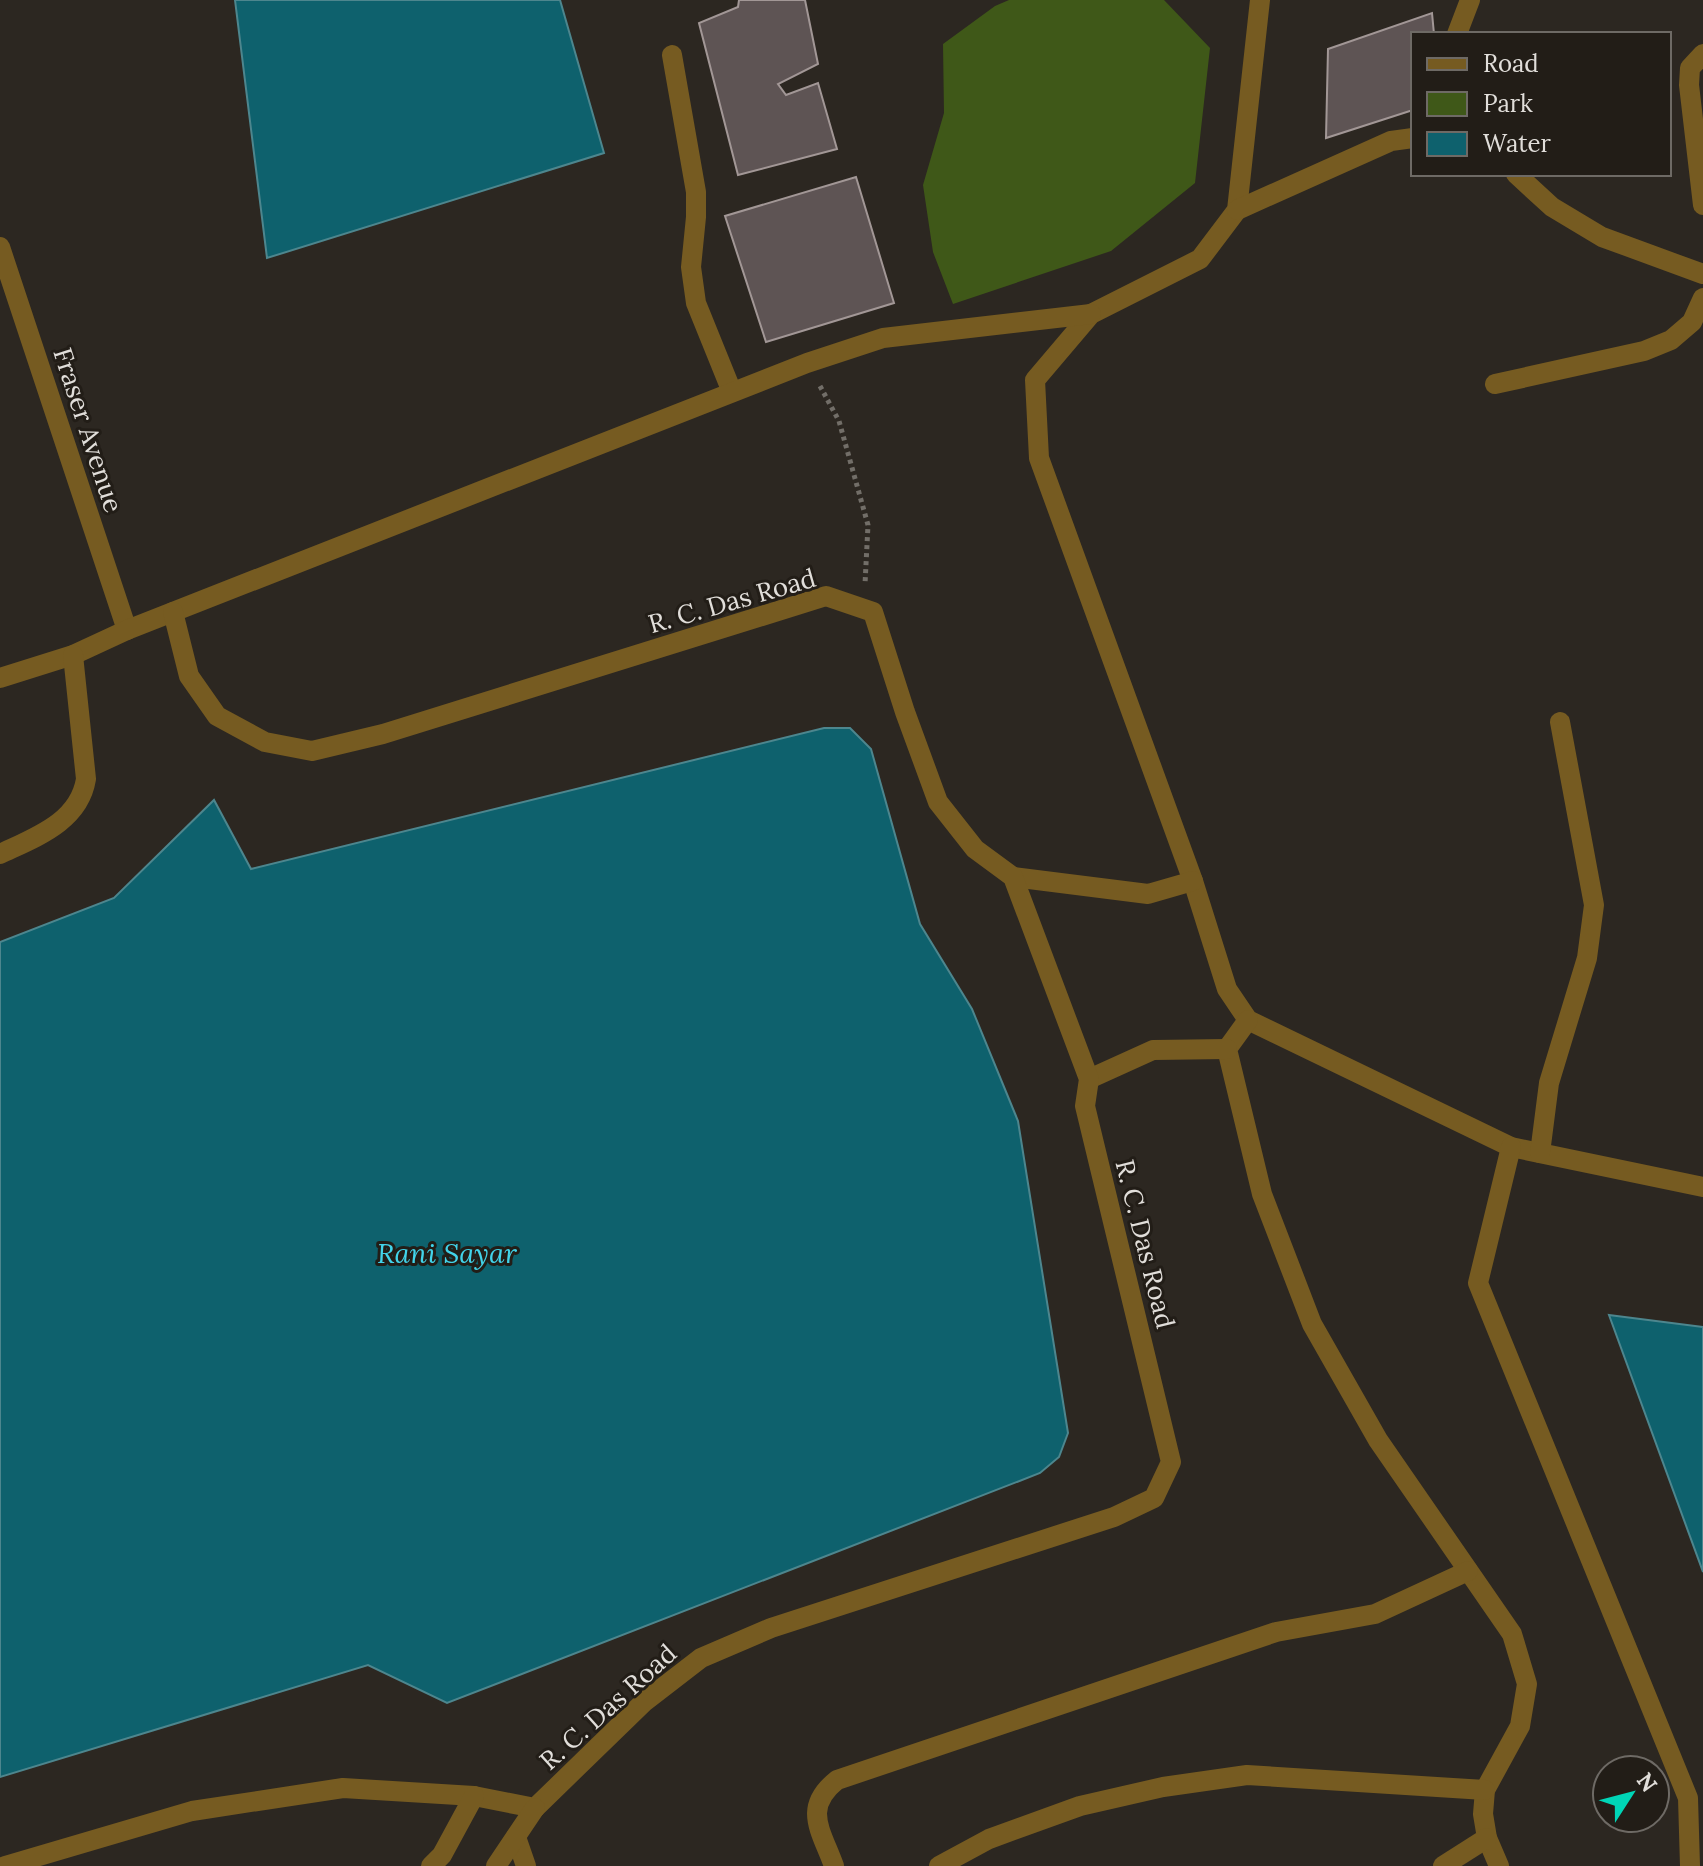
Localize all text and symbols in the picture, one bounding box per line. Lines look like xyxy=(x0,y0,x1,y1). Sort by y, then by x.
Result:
legend xyxy=(1411,32,1671,176)
text: Road xyxy=(1483,48,1539,79)
text: Park xyxy=(1483,88,1533,119)
text: Water xyxy=(1483,128,1551,159)
street label: Fraser Avenue xyxy=(46,343,131,516)
street label: R. C. Das Road xyxy=(644,561,819,640)
street label: R. C. Das Road xyxy=(1109,1156,1182,1332)
water label: Rani Sayar xyxy=(377,1235,517,1271)
street label: R. C. Das Road xyxy=(532,1637,683,1777)
north arrow xyxy=(1591,1754,1671,1834)
text: N xyxy=(1631,1767,1664,1797)

